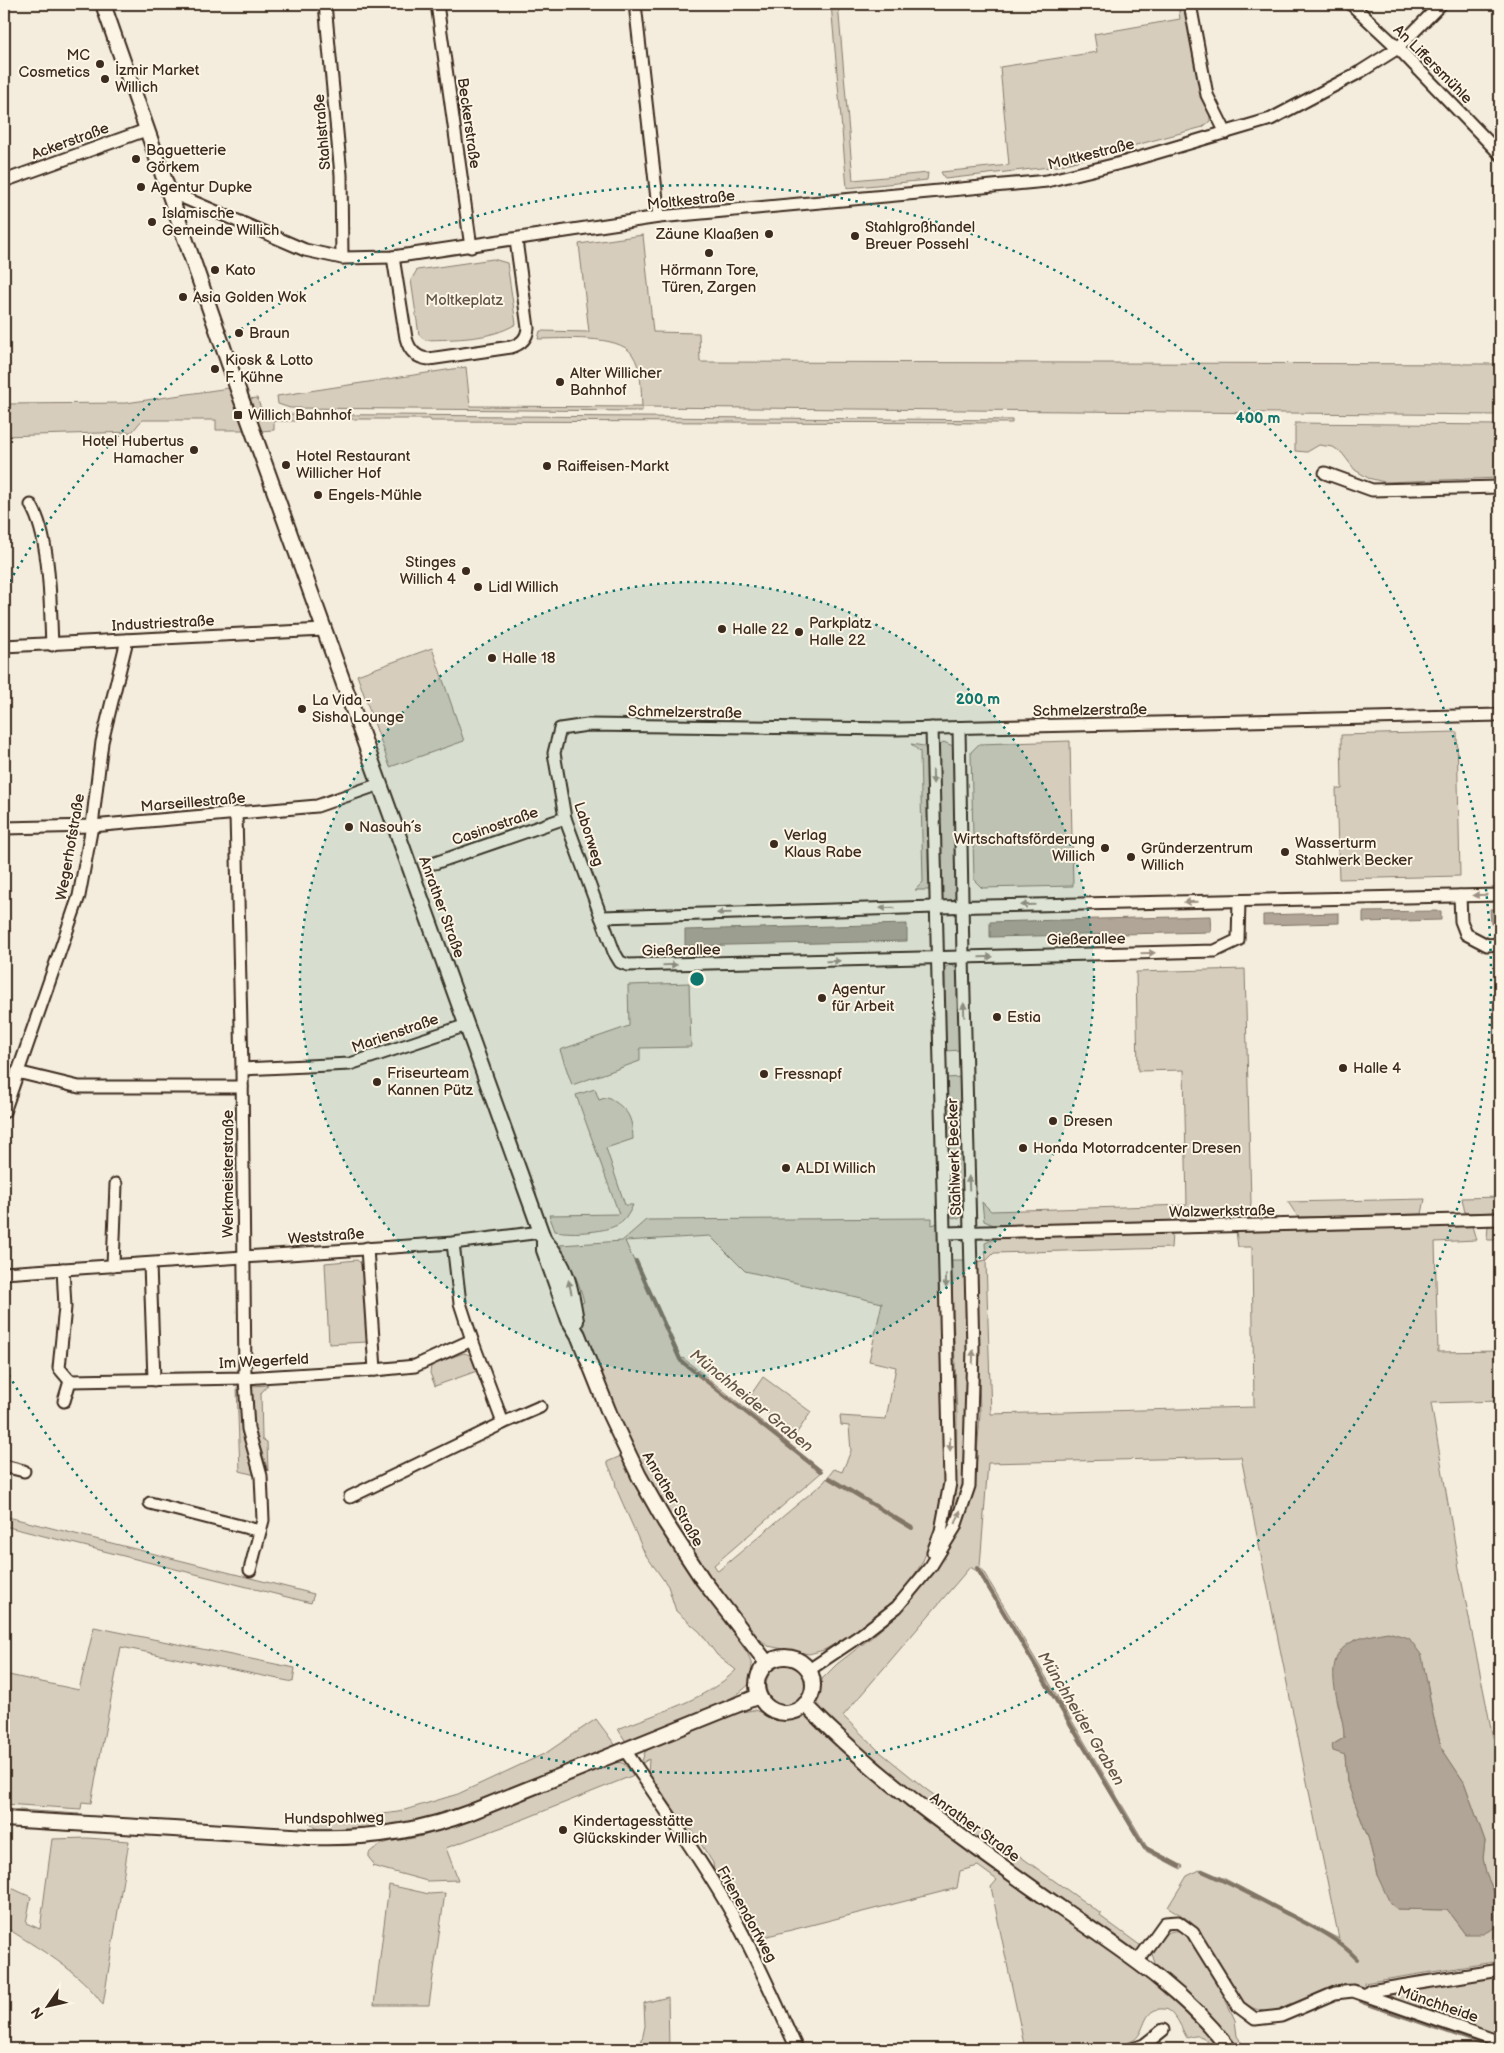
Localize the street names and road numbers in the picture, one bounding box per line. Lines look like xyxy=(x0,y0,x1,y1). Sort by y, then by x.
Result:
street label: An Liffersmühle xyxy=(1389,21,1476,108)
street label: Beckerstraße xyxy=(453,76,484,170)
street label: Stahlstraße xyxy=(310,93,335,171)
street label: Ackerstraße xyxy=(29,119,112,164)
street label: Moltkestraße xyxy=(1046,135,1136,174)
street label: Moltkestraße xyxy=(646,186,736,215)
street label: Industriestraße xyxy=(111,611,215,636)
street label: Schmelzerstraße xyxy=(1033,700,1147,721)
street label: Schmelzerstraße xyxy=(628,702,742,723)
street label: Marseillestraße xyxy=(140,788,246,817)
street label: Wegerhofstraße xyxy=(52,792,89,902)
street label: Laborweg xyxy=(569,800,608,869)
street label: Casinostraße xyxy=(450,803,541,850)
street label: Anrather Straße xyxy=(414,854,469,961)
street label: Gießerallee xyxy=(1046,929,1126,950)
street label: Gießerallee xyxy=(641,940,721,961)
street label: Marienstraße xyxy=(349,1010,441,1057)
street label: Stahlwerk Becker xyxy=(943,1097,966,1216)
street label: Werkmeisterstraße xyxy=(219,1110,238,1238)
street label: Walzwerkstraße xyxy=(1169,1201,1275,1222)
street label: Weststraße xyxy=(287,1224,365,1249)
street label: Im Wegerfeld xyxy=(219,1350,309,1373)
street label: Anrather Straße xyxy=(638,1448,708,1550)
street label: Anrather Straße xyxy=(926,1788,1024,1867)
street label: Hundspohlweg xyxy=(284,1808,384,1829)
street label: Frienendorfweg xyxy=(712,1863,781,1966)
street label: Münchheide xyxy=(1395,1982,1481,2027)

